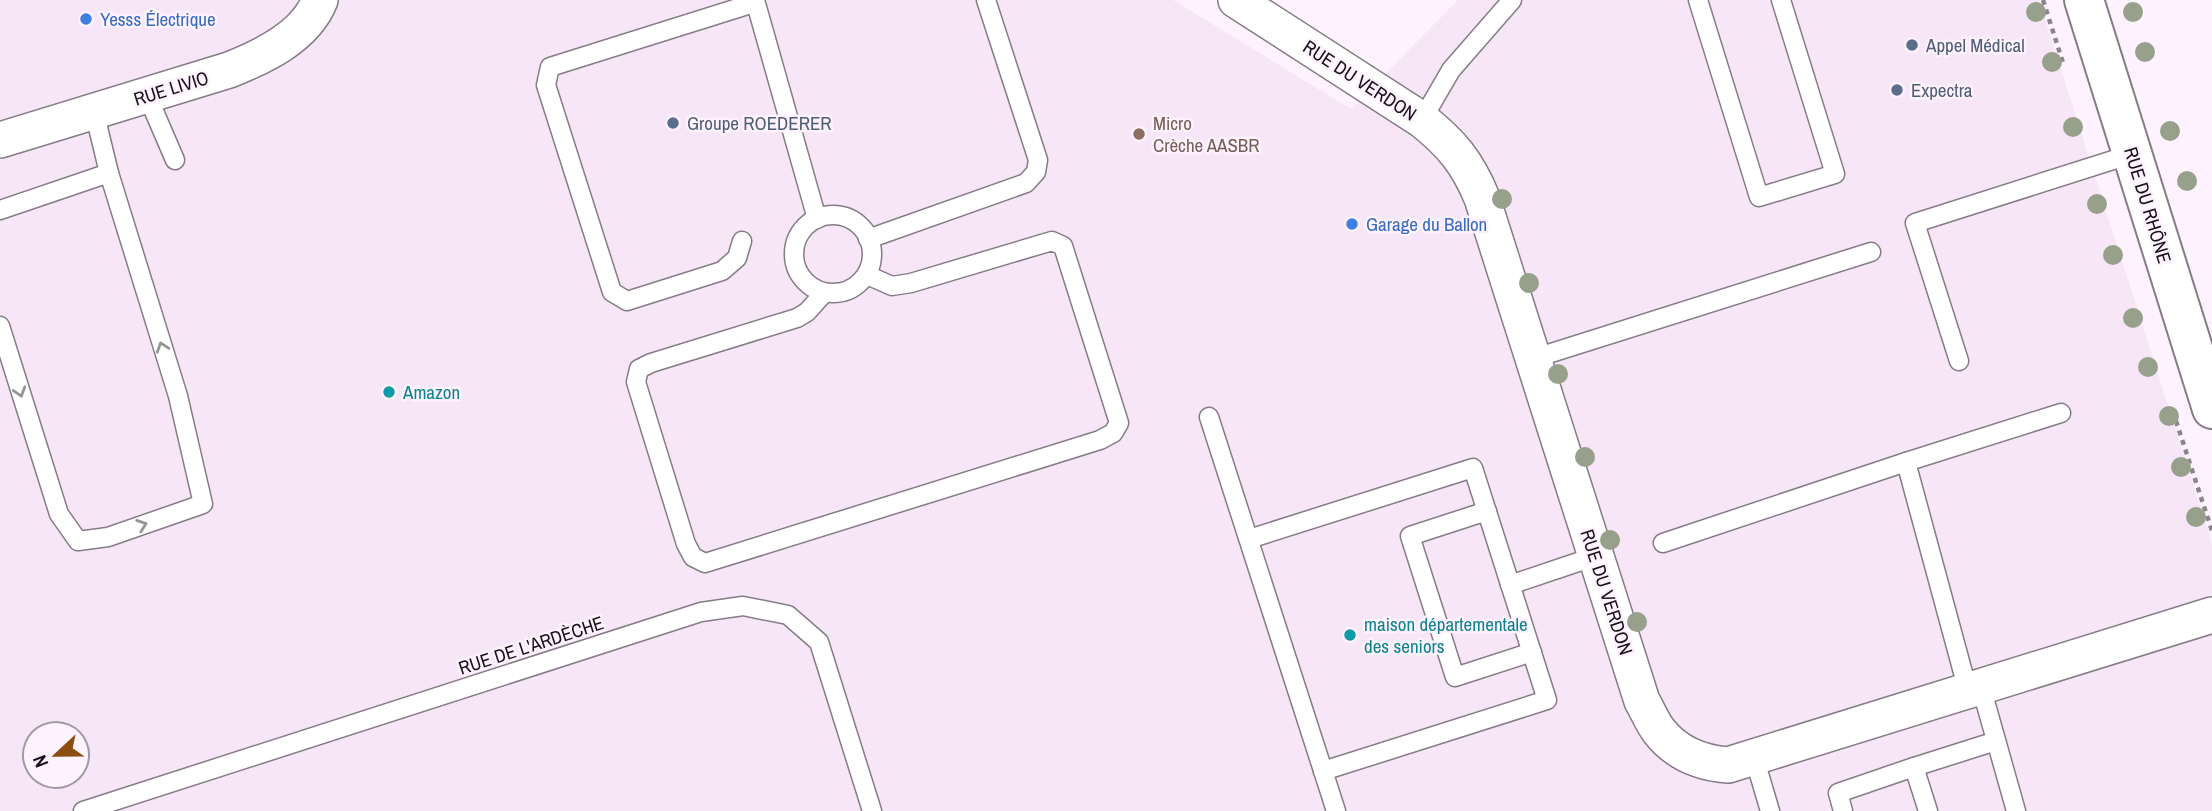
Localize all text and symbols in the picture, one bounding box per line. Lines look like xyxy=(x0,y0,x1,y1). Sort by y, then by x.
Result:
place label: Yesss Électrique xyxy=(100,6,216,32)
marker: Yesss Électrique xyxy=(78,11,94,27)
place label: Appel Médical xyxy=(1925,32,2025,58)
street label: RUE DU VERDON xyxy=(1298,34,1422,126)
marker: Appel Médical xyxy=(1904,37,1920,53)
street label: RUE LIVIO xyxy=(130,64,212,112)
place label: Expectra xyxy=(1911,77,1973,103)
marker: Expectra xyxy=(1889,82,1905,98)
place label: Groupe ROEDERER xyxy=(687,110,832,136)
place label: Micro Crèche AASBR xyxy=(1153,110,1260,158)
marker: Groupe ROEDERER xyxy=(665,115,681,131)
marker: Micro Crèche AASBR xyxy=(1131,126,1147,142)
street label: RUE DU RHÔNE xyxy=(2118,144,2178,266)
place label: Garage du Ballon xyxy=(1366,211,1487,237)
marker: Garage du Ballon xyxy=(1344,216,1360,232)
one-way arrow xyxy=(156,341,171,353)
place label: Amazon xyxy=(402,379,460,405)
marker: Amazon xyxy=(381,384,397,400)
one-way arrow xyxy=(11,385,26,397)
one-way arrow xyxy=(135,519,147,533)
street label: RUE DU VERDON xyxy=(1574,526,1640,658)
street label: RUE DE L'ARDÈCHE xyxy=(455,609,607,681)
place label: maison départementale des seniors xyxy=(1364,611,1528,659)
marker: maison départementale des seniors xyxy=(1342,627,1358,643)
north arrow xyxy=(21,720,91,790)
text: N xyxy=(26,751,54,771)

